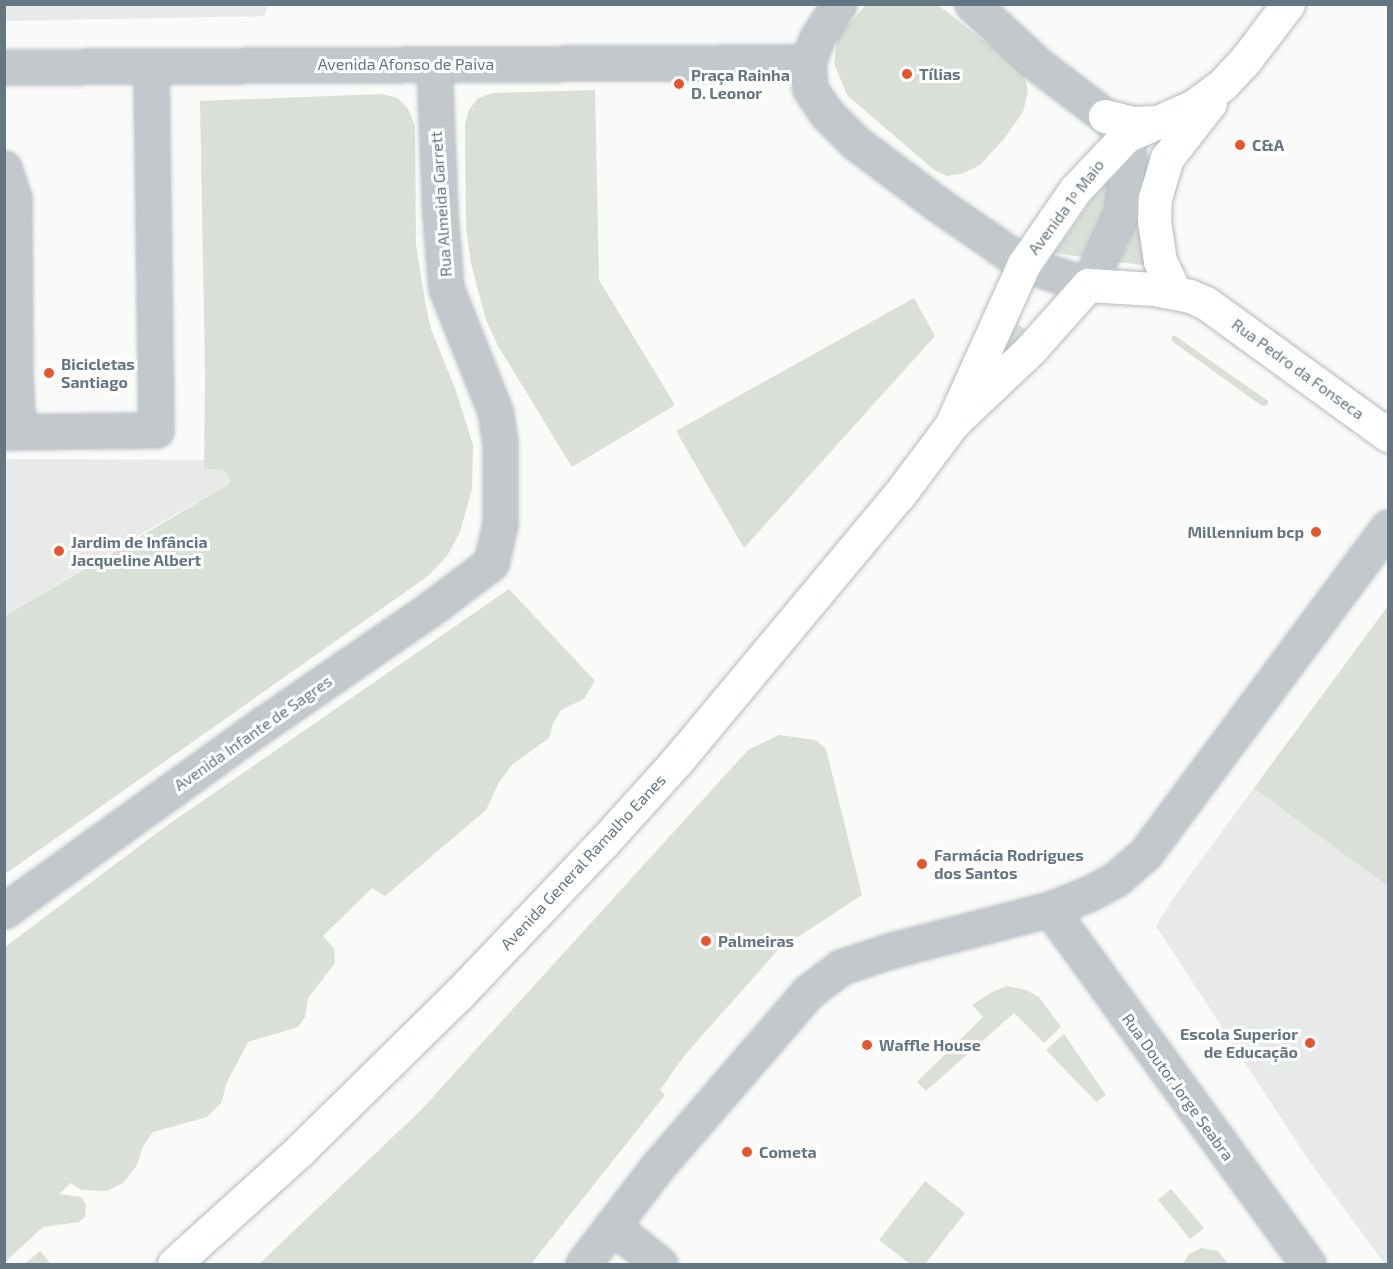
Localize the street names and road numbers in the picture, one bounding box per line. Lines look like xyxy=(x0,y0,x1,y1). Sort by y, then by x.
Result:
street label: Avenida Afonso de Paiva xyxy=(318,54,494,74)
street label: Rua Almeida Garrett xyxy=(426,130,456,278)
street label: Avenida 1º Maio xyxy=(1024,156,1108,258)
street label: Rua Pedro da Fonseca xyxy=(1228,315,1368,423)
street label: Avenida Infante de Sagres xyxy=(170,671,336,795)
street label: Avenida General Ramalho Eanes xyxy=(496,770,670,954)
street label: Rua Doutor Jorge Seabra xyxy=(1118,1009,1238,1165)

